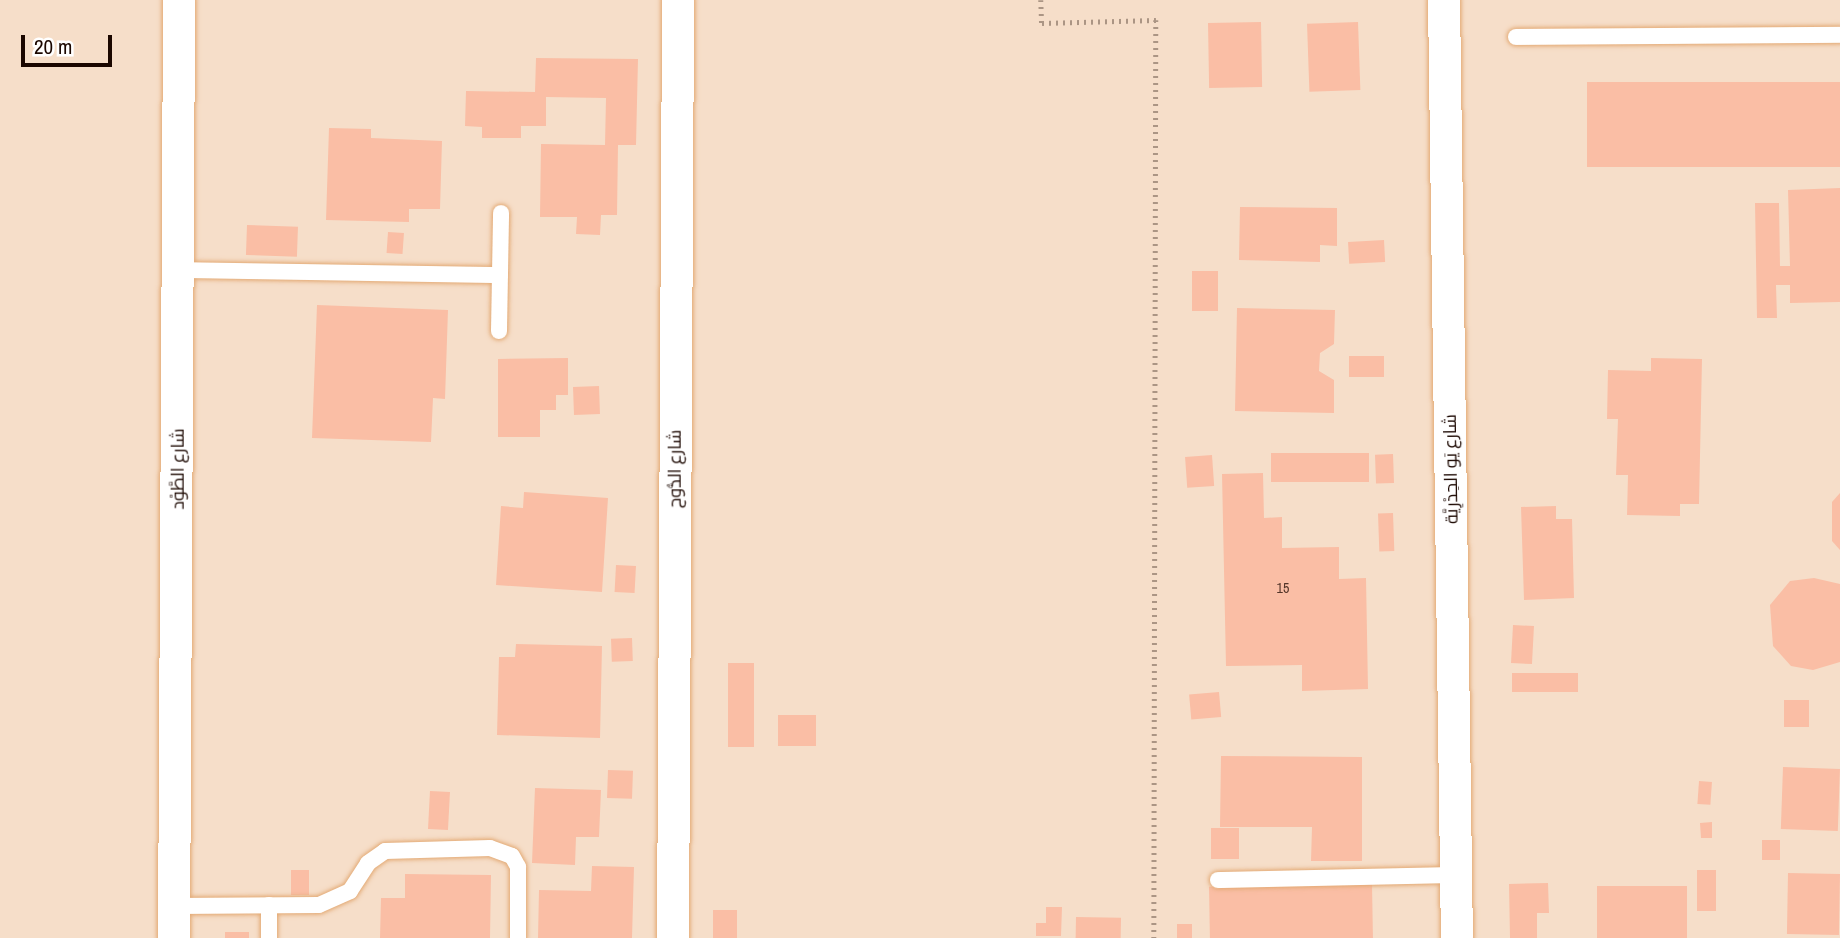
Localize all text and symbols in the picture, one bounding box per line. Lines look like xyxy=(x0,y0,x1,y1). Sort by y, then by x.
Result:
scale bar xyxy=(24,21,116,65)
text: 20 m xyxy=(34,32,72,61)
street label: شارع يَو الحِدْرِيَّة xyxy=(1439,414,1463,524)
street label: شارع الطَّوْد xyxy=(167,428,189,510)
street label: شارع الدُّوح xyxy=(664,430,686,508)
house number: 15 xyxy=(1277,580,1289,596)

